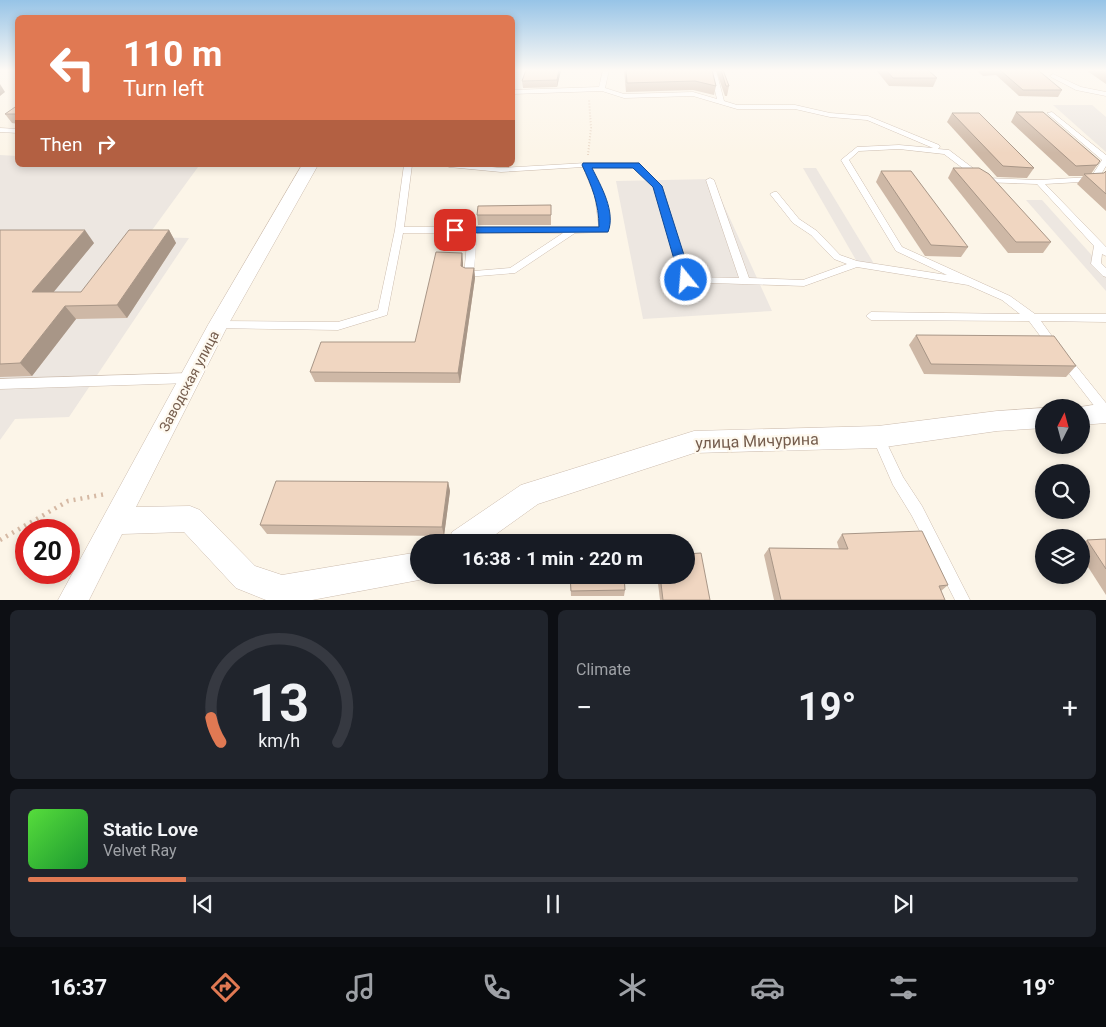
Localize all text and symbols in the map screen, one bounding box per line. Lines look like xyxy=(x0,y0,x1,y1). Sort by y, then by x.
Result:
text: 110 m xyxy=(123,34,222,75)
icon: left xyxy=(40,35,105,100)
text: Turn left xyxy=(123,76,204,101)
icon: right xyxy=(92,130,120,158)
text: Then xyxy=(40,133,82,156)
pin xyxy=(434,209,476,251)
icon: arrive xyxy=(441,216,469,244)
position arrow xyxy=(659,253,711,305)
street label: Заводская улица xyxy=(156,328,222,434)
north arrow xyxy=(1035,399,1090,454)
map controls xyxy=(1035,399,1090,584)
street label: улица Мичурина xyxy=(695,429,819,453)
button: search xyxy=(1035,464,1090,519)
speed limit sign: 20 xyxy=(15,519,80,584)
button: layers xyxy=(1035,529,1090,584)
text: 16:38 · 1 min · 220 m xyxy=(462,547,643,570)
text: Climate xyxy=(576,660,631,679)
text: 13 xyxy=(249,673,309,734)
text: 19° xyxy=(798,685,856,729)
text: − xyxy=(576,691,592,724)
text: + xyxy=(1062,691,1078,724)
text: km/h xyxy=(258,730,300,751)
text: Static Love xyxy=(103,818,198,841)
text: Velvet Ray xyxy=(103,841,177,860)
icon: previous xyxy=(189,890,217,918)
icon: pause xyxy=(539,890,567,918)
icon: next xyxy=(889,890,917,918)
icon: directions xyxy=(208,970,243,1005)
icon: music xyxy=(343,970,378,1005)
icon: phone xyxy=(479,970,514,1005)
icon: climate xyxy=(615,970,650,1005)
icon: car xyxy=(750,970,785,1005)
icon: filters xyxy=(886,970,921,1005)
text: 16:37 xyxy=(50,975,107,1000)
text: 19° xyxy=(1022,975,1056,1000)

